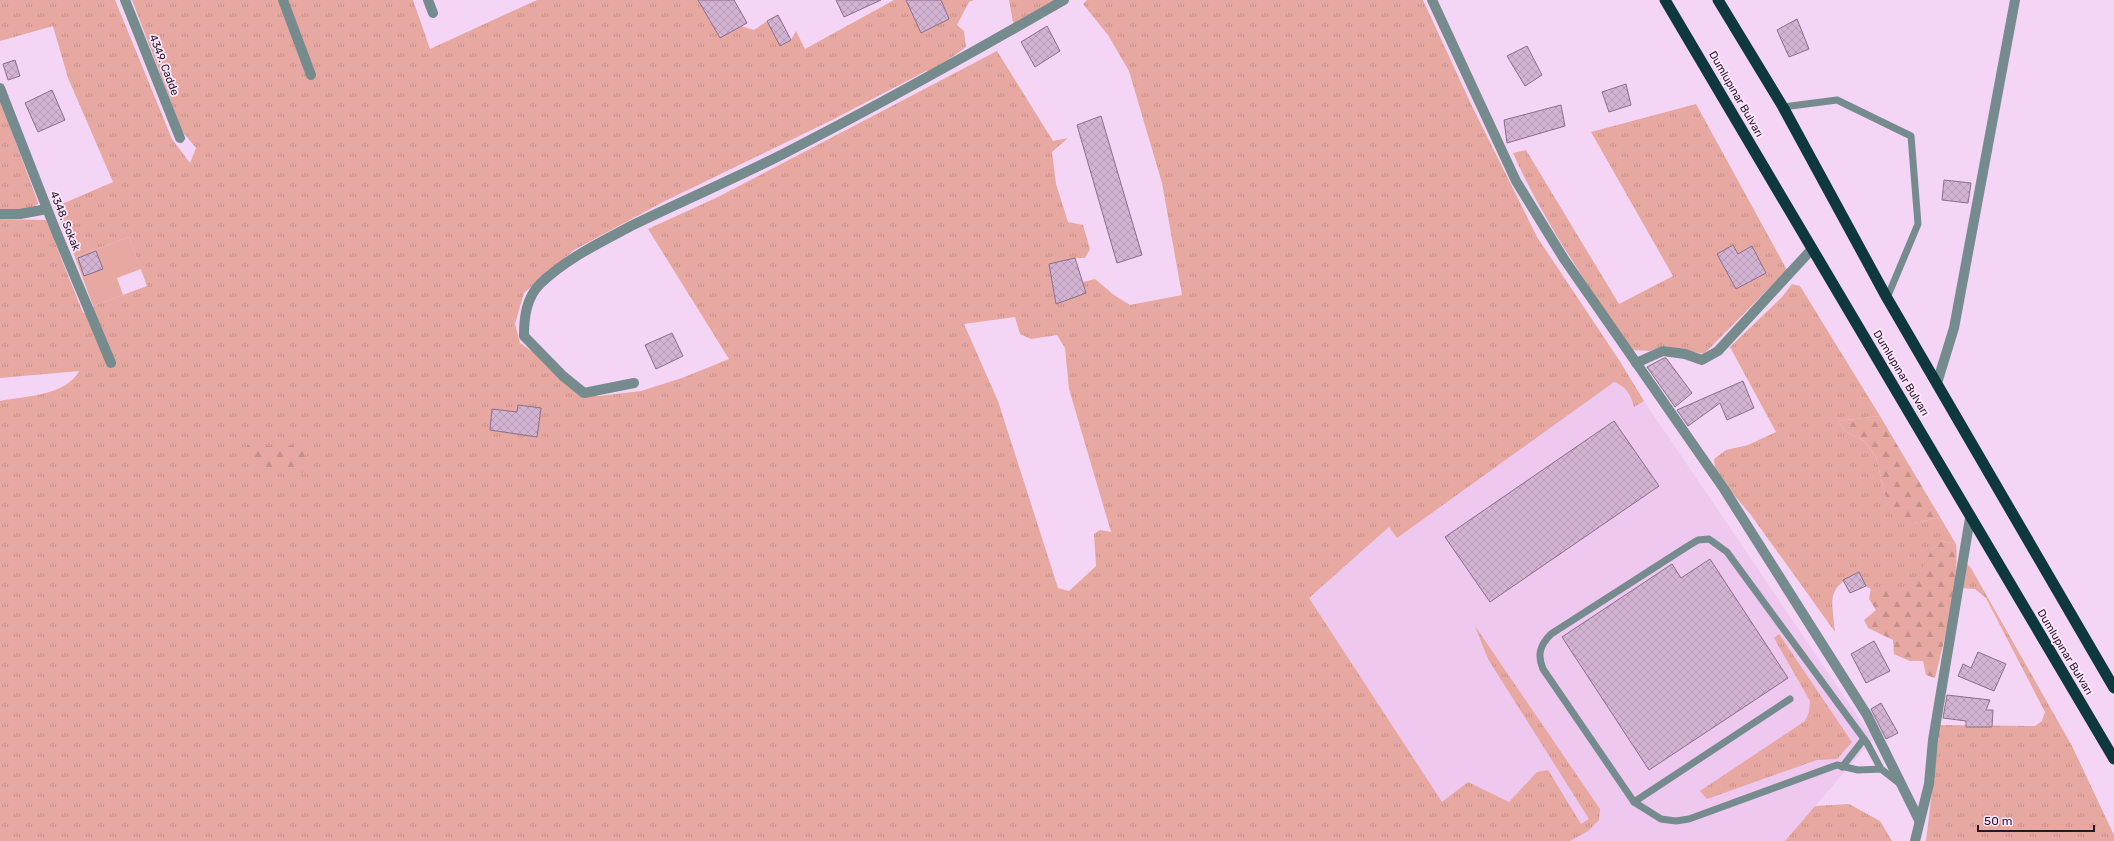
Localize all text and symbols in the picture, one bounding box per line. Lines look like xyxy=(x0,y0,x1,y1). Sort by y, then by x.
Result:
street label: 4349. Cadde xyxy=(146,33,182,97)
street label: Dumlupınar Bulvarı xyxy=(1706,49,1766,139)
street label: 4348. Sokak xyxy=(47,189,83,253)
street label: Dumlupınar Bulvarı xyxy=(1870,328,1932,418)
street label: Dumlupınar Bulvarı xyxy=(2034,607,2096,697)
scale bar xyxy=(1978,807,2094,833)
text: 50 m xyxy=(1984,814,2012,828)

